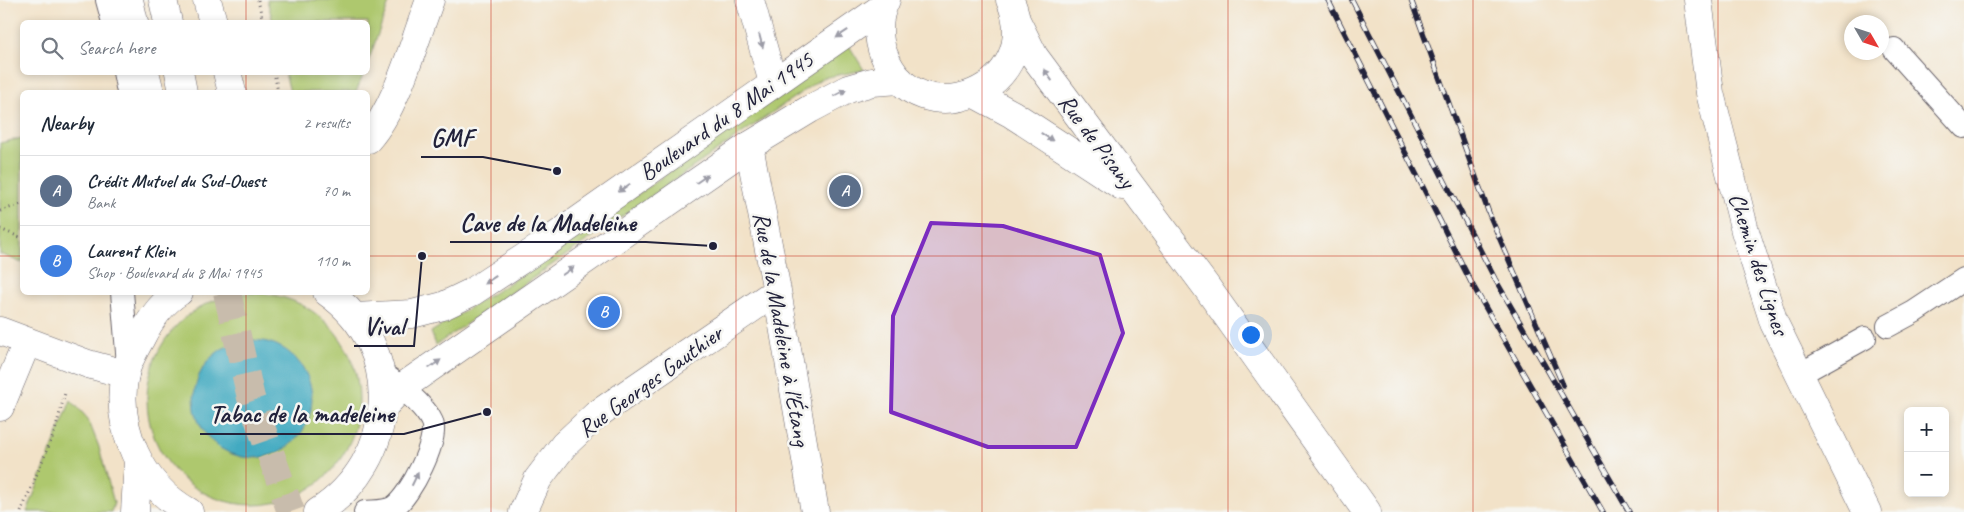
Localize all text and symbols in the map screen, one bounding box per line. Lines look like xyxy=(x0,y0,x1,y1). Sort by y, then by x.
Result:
north arrow xyxy=(1844,15,1889,60)
search box xyxy=(20,20,370,75)
one-way arrow xyxy=(836,29,849,39)
icon: search xyxy=(38,34,66,62)
one-way arrow xyxy=(758,34,766,49)
text: Search here xyxy=(78,36,155,60)
street label: Boulevard du 8 Mai 1945 xyxy=(633,44,820,187)
one-way arrow xyxy=(1043,68,1053,82)
street label: Rue de Pisany xyxy=(1052,88,1143,196)
one-way arrow xyxy=(832,89,847,97)
text: Nearby xyxy=(40,110,93,136)
text: 2 results xyxy=(303,113,350,133)
callout: GMF xyxy=(421,117,483,157)
text: GMF xyxy=(431,122,477,154)
one-way arrow xyxy=(1041,132,1054,142)
text: Crédit Mutuel du Sud-Ouest xyxy=(87,169,266,193)
pin: A xyxy=(829,172,861,210)
one-way arrow xyxy=(695,174,709,184)
text: A xyxy=(52,181,60,201)
text: 70 m xyxy=(323,181,350,201)
one-way arrow xyxy=(617,183,631,193)
street label: Chemin des Lignes xyxy=(1722,189,1797,341)
text: Bank xyxy=(87,193,115,213)
callout: Cave de la Madeleine xyxy=(450,202,646,242)
text: Cave de la Madeleine xyxy=(460,207,638,239)
street label: Rue de la Madeleine à l'Étang xyxy=(747,210,818,450)
text: Laurent Klein xyxy=(87,239,175,263)
text: B xyxy=(52,251,60,271)
text: 110 m xyxy=(316,251,350,271)
text: Shop · Boulevard du 8 Mai 1945 xyxy=(87,263,262,283)
one-way arrow xyxy=(562,266,575,276)
one-way arrow xyxy=(484,276,497,285)
pin: B xyxy=(588,293,620,331)
callout: Vival xyxy=(354,306,414,346)
text: Vival xyxy=(364,311,409,343)
street label: Rue Georges Gauthier xyxy=(572,317,730,444)
your location xyxy=(1238,322,1264,348)
one-way arrow xyxy=(428,359,442,369)
callout: Tabac de la madeleine xyxy=(200,394,404,434)
text: Tabac de la madeleine xyxy=(210,398,396,430)
map controls xyxy=(1904,407,1949,497)
button: + xyxy=(1904,407,1949,452)
button: − xyxy=(1904,452,1949,497)
one-way arrow xyxy=(412,472,420,486)

